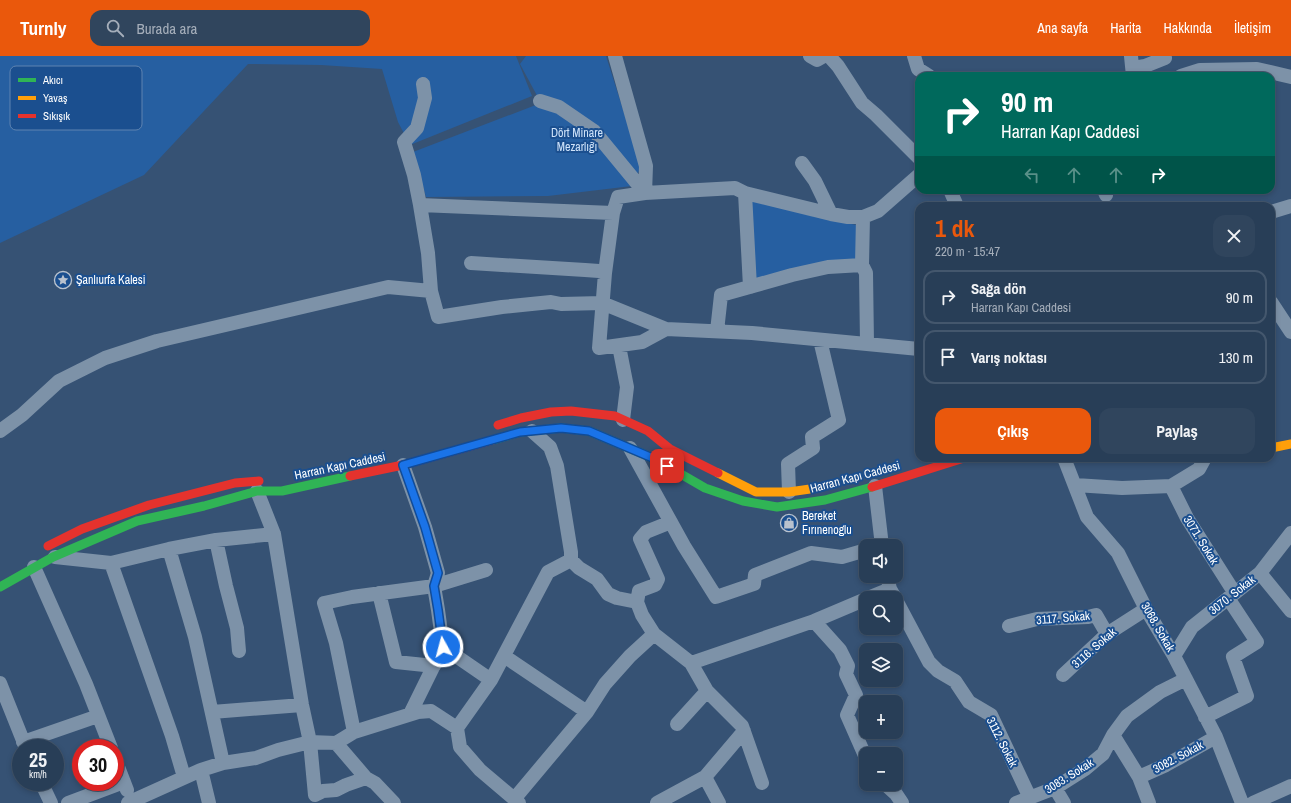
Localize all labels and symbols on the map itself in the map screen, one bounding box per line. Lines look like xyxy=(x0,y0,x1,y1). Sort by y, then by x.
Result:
legend xyxy=(10,66,142,130)
text: Akıcı xyxy=(42,73,63,87)
text: Yavaş xyxy=(43,91,68,105)
text: Sıkışık xyxy=(43,109,71,123)
park label: Dört Minare Mezarlığı xyxy=(551,125,603,155)
place icon: Şanlıurfa Kalesi xyxy=(53,270,73,290)
place label: Şanlıurfa Kalesi xyxy=(76,272,145,288)
street label: Harran Kapı Caddesi xyxy=(293,449,387,483)
pin xyxy=(650,449,684,483)
street label: Harran Kapı Caddesi xyxy=(808,457,902,497)
place label: Bereket Fırınenoglu xyxy=(802,508,852,538)
shop icon: Bereket Fırınenoglu xyxy=(779,513,799,533)
street label: 3071. Sokak xyxy=(1180,513,1222,568)
street label: 3070. Sokak xyxy=(1206,572,1259,618)
street label: 3068. Sokak xyxy=(1137,599,1179,655)
street label: 3117. Sokak xyxy=(1035,608,1091,628)
street label: 3116. Sokak xyxy=(1068,624,1120,672)
position arrow xyxy=(422,626,464,668)
street label: 3112. Sokak xyxy=(983,714,1021,770)
street label: 3082. Sokak xyxy=(1150,737,1206,777)
speed limit sign: 30 xyxy=(72,739,124,791)
street label: 3083. Sokak xyxy=(1042,755,1097,797)

